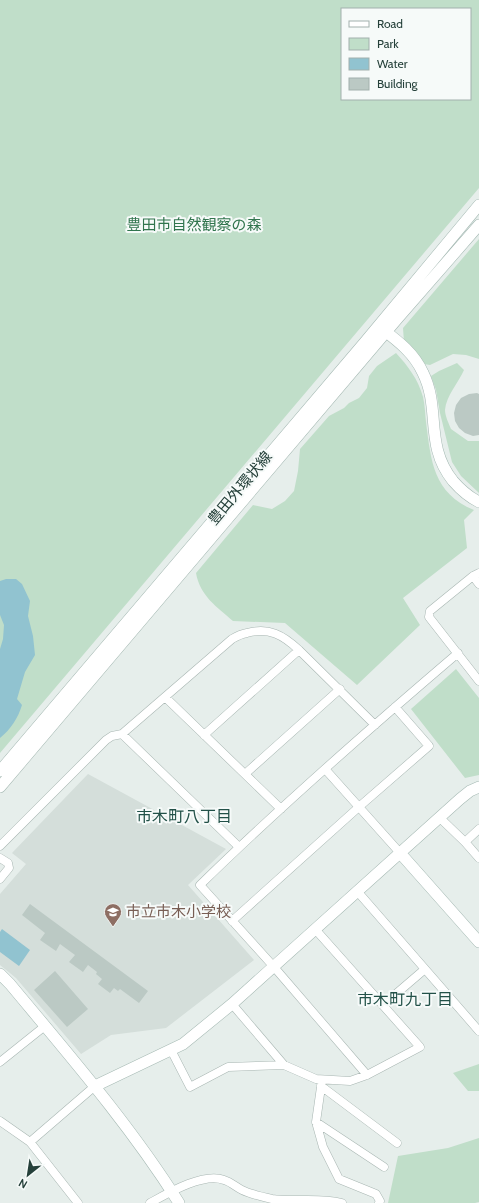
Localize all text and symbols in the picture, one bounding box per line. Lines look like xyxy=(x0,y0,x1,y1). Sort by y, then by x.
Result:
legend xyxy=(341,8,471,100)
text: Road xyxy=(377,16,403,31)
text: Park xyxy=(377,36,399,51)
text: Water xyxy=(377,56,408,71)
text: Building xyxy=(377,76,419,91)
park label: 豊田市自然観察の森 xyxy=(126,216,262,234)
street label: 豊田外環状線 xyxy=(204,448,276,528)
district label: 市木町八丁目 xyxy=(136,807,232,826)
school or university icon: 市立市木小学校 xyxy=(103,902,123,927)
place label: 市立市木小学校 xyxy=(126,903,231,921)
district label: 市木町九丁目 xyxy=(357,990,453,1009)
north arrow xyxy=(8,1155,48,1195)
text: N xyxy=(16,1176,30,1192)

